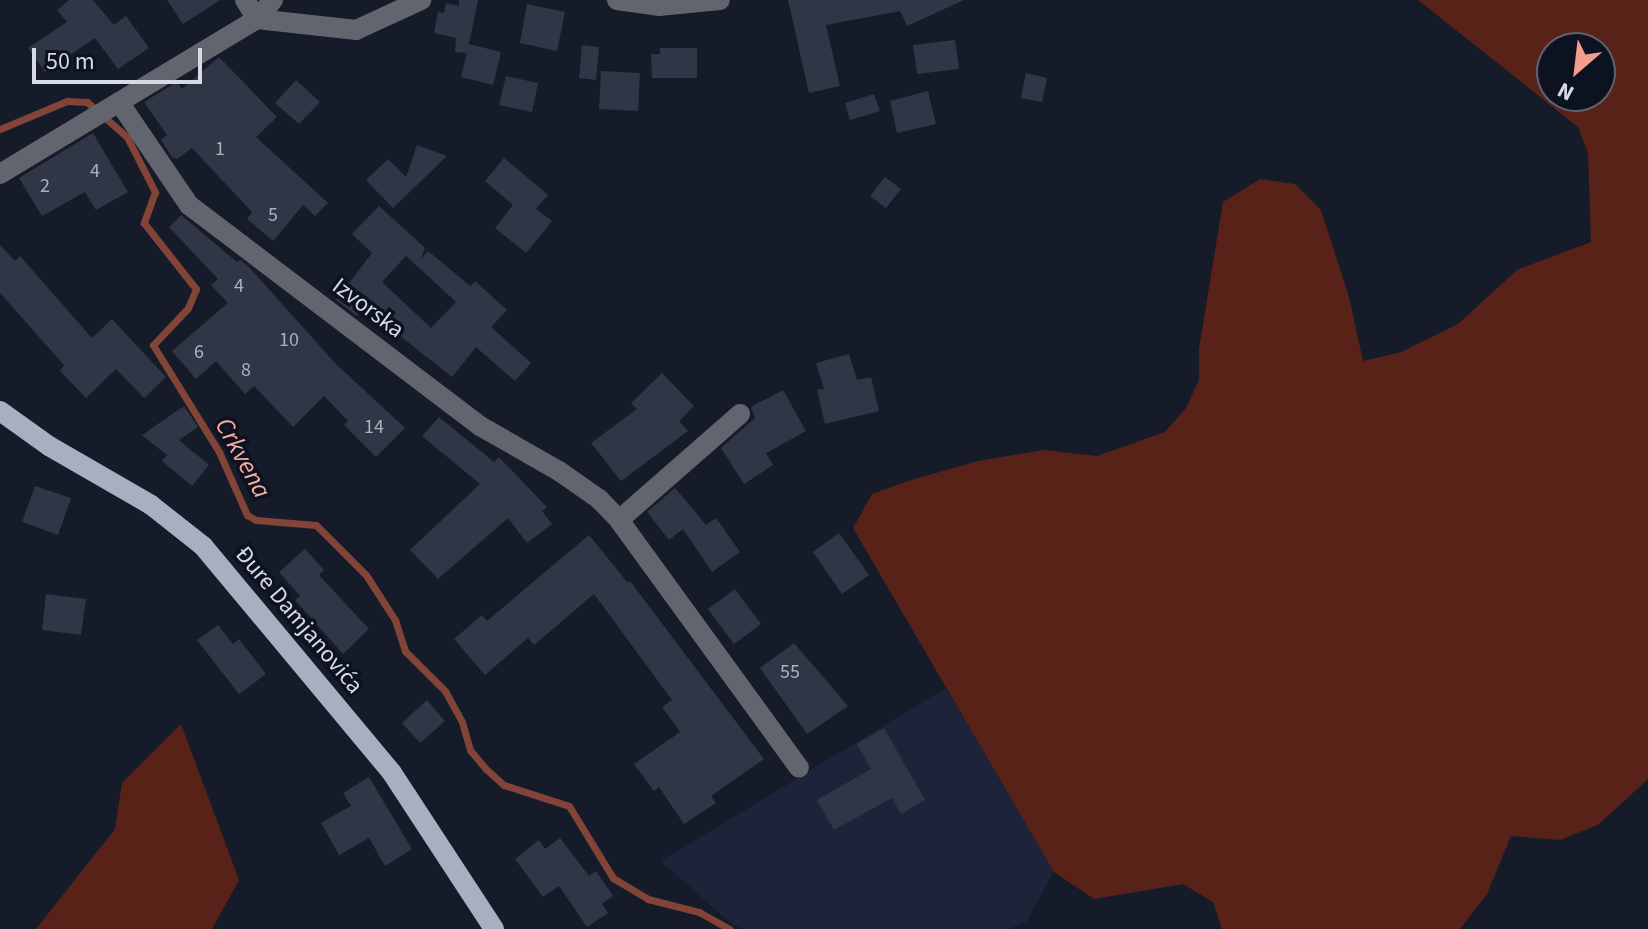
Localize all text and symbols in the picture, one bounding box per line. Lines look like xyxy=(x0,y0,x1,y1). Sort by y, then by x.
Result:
scale bar xyxy=(36,32,206,82)
north arrow xyxy=(1536,32,1616,112)
text: 50 m xyxy=(46,44,95,79)
text: N xyxy=(1552,74,1580,109)
house number: 1 xyxy=(215,137,225,161)
house number: 4 xyxy=(90,159,100,183)
house number: 2 xyxy=(40,174,50,198)
house number: 5 xyxy=(268,203,278,227)
street label: Izvorska xyxy=(326,272,410,344)
house number: 4 xyxy=(234,274,244,298)
house number: 10 xyxy=(279,328,299,352)
house number: 6 xyxy=(194,340,204,364)
house number: 8 xyxy=(241,358,251,382)
water label: Crkvena xyxy=(208,412,278,504)
house number: 14 xyxy=(364,415,384,439)
street label: Đure Damjanovića xyxy=(229,540,369,700)
house number: 55 xyxy=(780,660,800,684)

